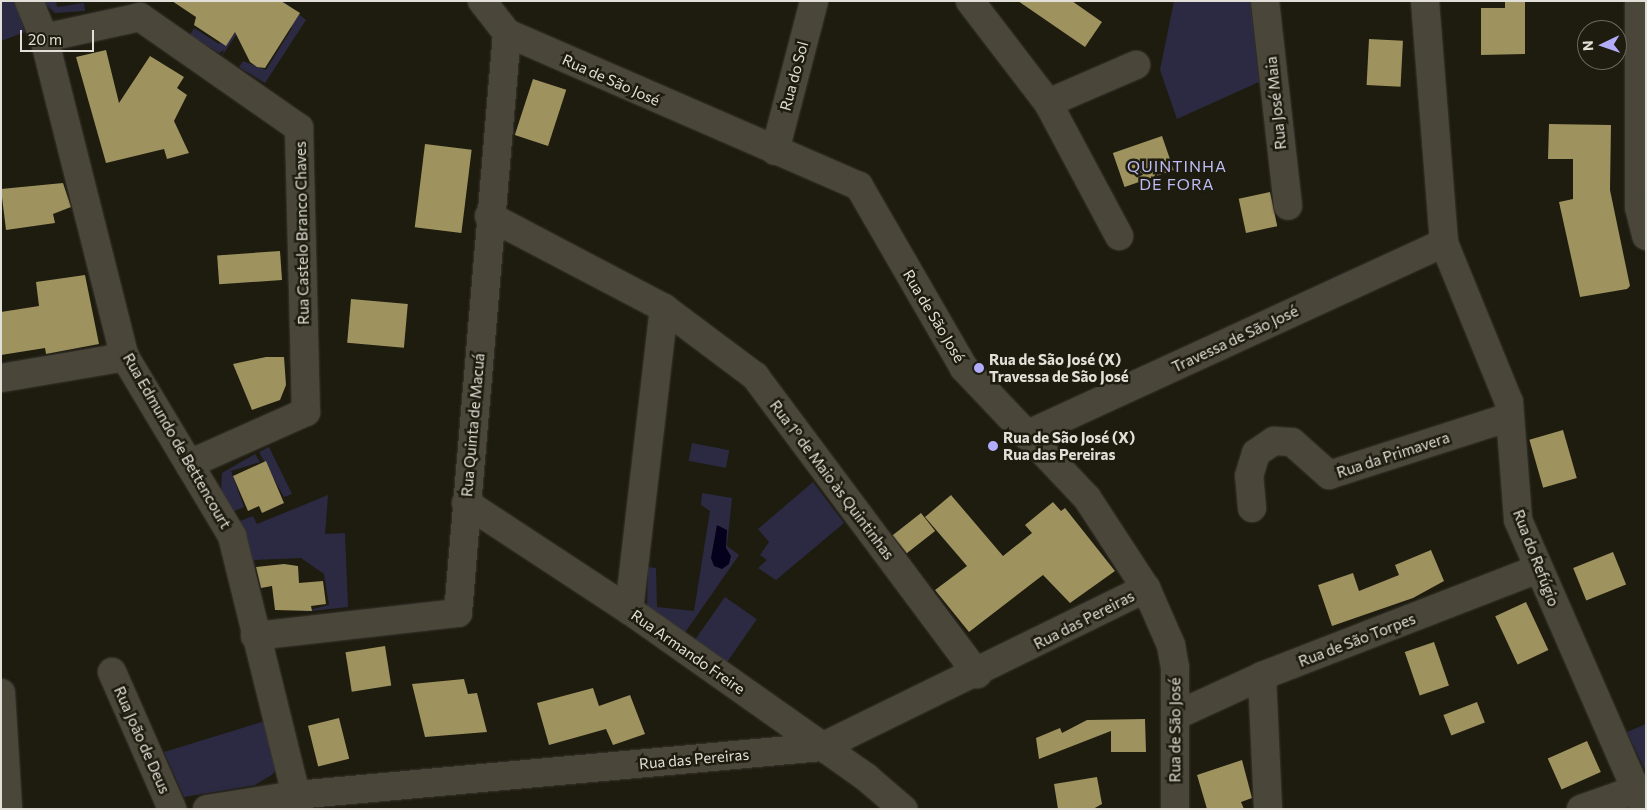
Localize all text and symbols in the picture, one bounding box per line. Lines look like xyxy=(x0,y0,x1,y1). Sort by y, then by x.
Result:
scale bar xyxy=(22,20,96,52)
north arrow xyxy=(1577,20,1627,70)
text: 20 m xyxy=(28,30,62,48)
street label: Rua do Sol xyxy=(776,39,812,113)
text: N xyxy=(1579,40,1596,51)
street label: Rua de São José xyxy=(559,50,663,110)
street label: Rua José Maia xyxy=(1262,56,1290,150)
street label: Rua Castelo Branco Chaves xyxy=(291,141,313,325)
district label: QUINTINHA DE FORA xyxy=(1126,156,1228,194)
street label: Rua de São José xyxy=(899,266,969,366)
street label: Travessa de São José xyxy=(1169,302,1301,376)
street label: Rua Edmundo de Bettencourt xyxy=(119,350,235,532)
place label: Rua de São José (X) Travessa de São José xyxy=(989,350,1129,385)
street label: Rua Quinta de Macuá xyxy=(458,352,488,498)
marker: Rua de São José (X) Travessa de São José xyxy=(973,362,985,374)
street label: Rua 1º de Maio às Quintinhas xyxy=(766,397,898,563)
place label: Rua de São José (X) Rua das Pereiras xyxy=(1003,428,1135,463)
street label: Rua da Primavera xyxy=(1334,428,1452,482)
marker: Rua de São José (X) Rua das Pereiras xyxy=(987,440,999,452)
street label: Rua do Refúgio xyxy=(1509,507,1563,609)
street label: Rua das Pereiras xyxy=(1031,587,1137,653)
street label: Rua Armando Freire xyxy=(628,606,748,698)
street label: Rua de São Torpes xyxy=(1296,609,1418,671)
street label: Rua de São José xyxy=(1166,678,1184,782)
street label: Rua João de Deus xyxy=(110,684,174,796)
street label: Rua das Pereiras xyxy=(638,745,750,773)

